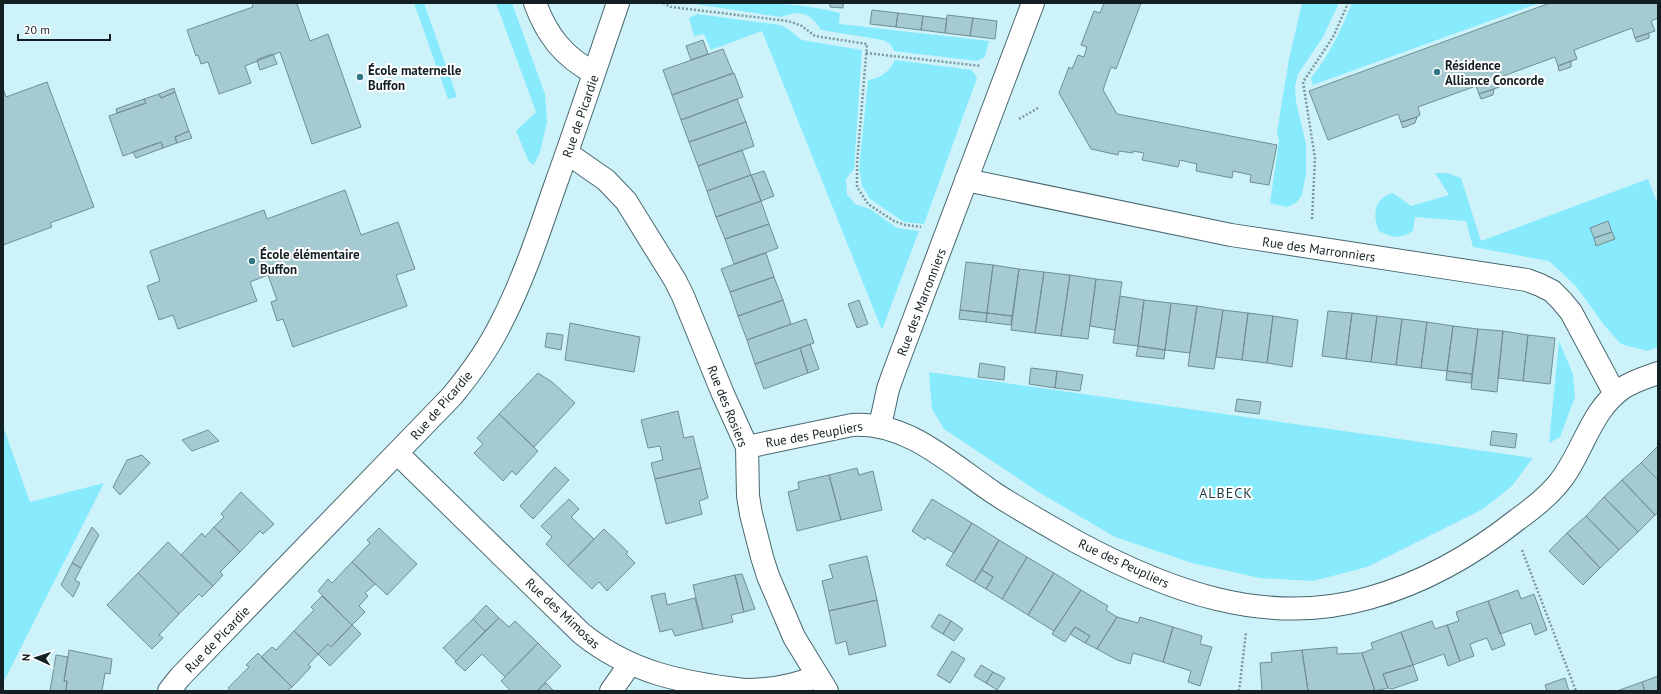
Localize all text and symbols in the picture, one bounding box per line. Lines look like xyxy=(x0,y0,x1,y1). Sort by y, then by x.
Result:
scale bar xyxy=(18,16,110,42)
text: 20 m xyxy=(24,22,50,37)
place label: Résidence Alliance Concorde xyxy=(1445,57,1544,89)
place label: École maternelle Buffon xyxy=(368,62,462,94)
marker: Résidence Alliance Concorde xyxy=(1432,67,1442,77)
marker: École maternelle Buffon xyxy=(355,72,365,82)
street label: Rue de Picardie xyxy=(558,73,603,160)
street label: Rue des Marronniers xyxy=(1261,233,1377,266)
place label: École élémentaire Buffon xyxy=(260,246,360,278)
street label: Rue des Marronniers xyxy=(893,246,950,358)
marker: École élémentaire Buffon xyxy=(247,256,257,266)
street label: Rue des Rosiers xyxy=(703,363,752,450)
street label: Rue de Picardie xyxy=(407,367,476,443)
street label: Rue des Peupliers xyxy=(764,418,864,451)
district label: ALBECK xyxy=(1199,484,1253,502)
street label: Rue des Peupliers xyxy=(1076,535,1172,592)
street label: Rue des Mimosas xyxy=(522,574,604,652)
street label: Rue de Picardie xyxy=(181,602,253,676)
north arrow xyxy=(16,638,56,678)
text: N xyxy=(19,653,33,661)

